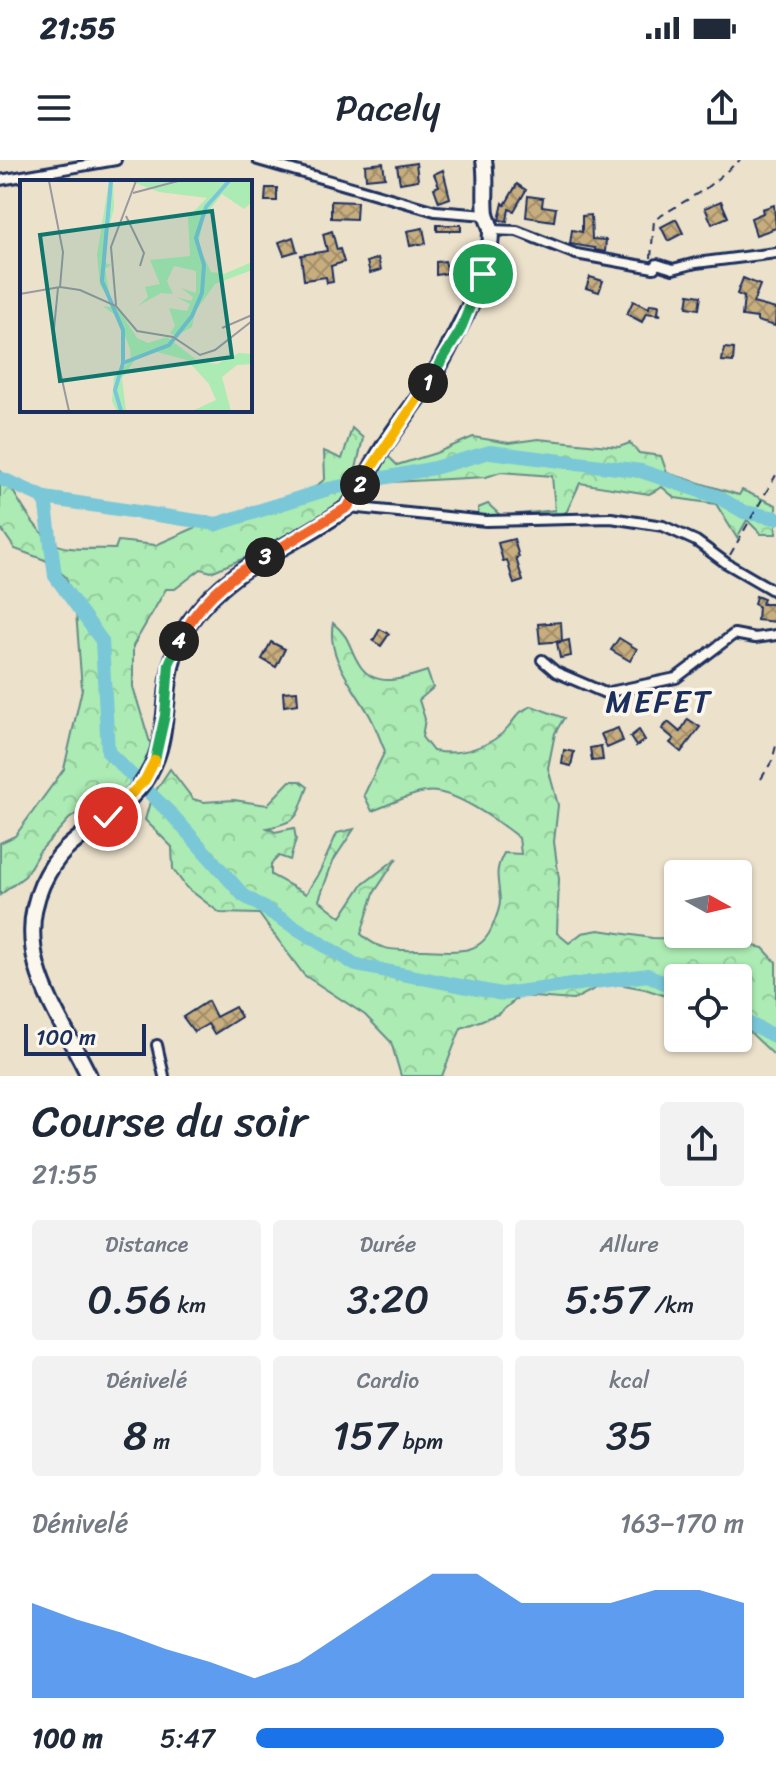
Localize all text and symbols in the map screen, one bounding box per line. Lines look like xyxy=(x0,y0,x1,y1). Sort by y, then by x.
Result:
text: 21:55 xyxy=(40,1,116,55)
text: Pacely xyxy=(335,76,441,140)
icon: menu xyxy=(32,86,76,130)
icon: share xyxy=(700,86,744,130)
inset map xyxy=(20,180,252,412)
pin xyxy=(449,240,517,308)
icon: arrive xyxy=(461,252,505,296)
pin: 1 xyxy=(408,363,448,403)
text: 1 xyxy=(423,363,433,402)
pin: 2 xyxy=(340,465,380,505)
text: 2 xyxy=(354,465,366,504)
pin: 3 xyxy=(245,537,285,577)
text: 3 xyxy=(259,537,271,576)
pin: 4 xyxy=(159,621,199,661)
text: 4 xyxy=(172,621,186,660)
district label: MEFET xyxy=(606,673,713,730)
pin xyxy=(74,783,142,851)
icon: check xyxy=(86,795,130,839)
north arrow xyxy=(664,860,752,948)
map controls xyxy=(664,860,752,1052)
button: locate xyxy=(664,964,752,1052)
text: 100 m xyxy=(36,1018,96,1057)
scale bar xyxy=(24,1020,146,1056)
text: Course du soir xyxy=(32,1082,307,1160)
button: share xyxy=(660,1102,744,1186)
text: 21:55 xyxy=(32,1151,98,1197)
text: Distance xyxy=(105,1225,188,1264)
text: Durée xyxy=(360,1225,416,1264)
text: Allure xyxy=(600,1225,659,1264)
text: 0.56 xyxy=(87,1264,172,1335)
text: 3:20 xyxy=(347,1264,429,1335)
text: 5:57 xyxy=(565,1264,649,1335)
text: km xyxy=(172,1286,206,1325)
text: /km xyxy=(649,1286,694,1325)
text: Dénivelé xyxy=(106,1361,187,1400)
text: Cardio xyxy=(357,1361,419,1400)
text: kcal xyxy=(609,1361,649,1400)
text: 8 xyxy=(123,1400,147,1471)
text: 157 xyxy=(333,1400,397,1471)
text: 35 xyxy=(606,1400,653,1471)
text: m xyxy=(147,1422,170,1461)
text: bpm xyxy=(397,1422,443,1461)
text: Dénivelé xyxy=(32,1500,128,1546)
text: 163–170 m xyxy=(620,1500,744,1546)
text: 100 m xyxy=(32,1715,103,1761)
text: 5:47 xyxy=(160,1715,215,1761)

